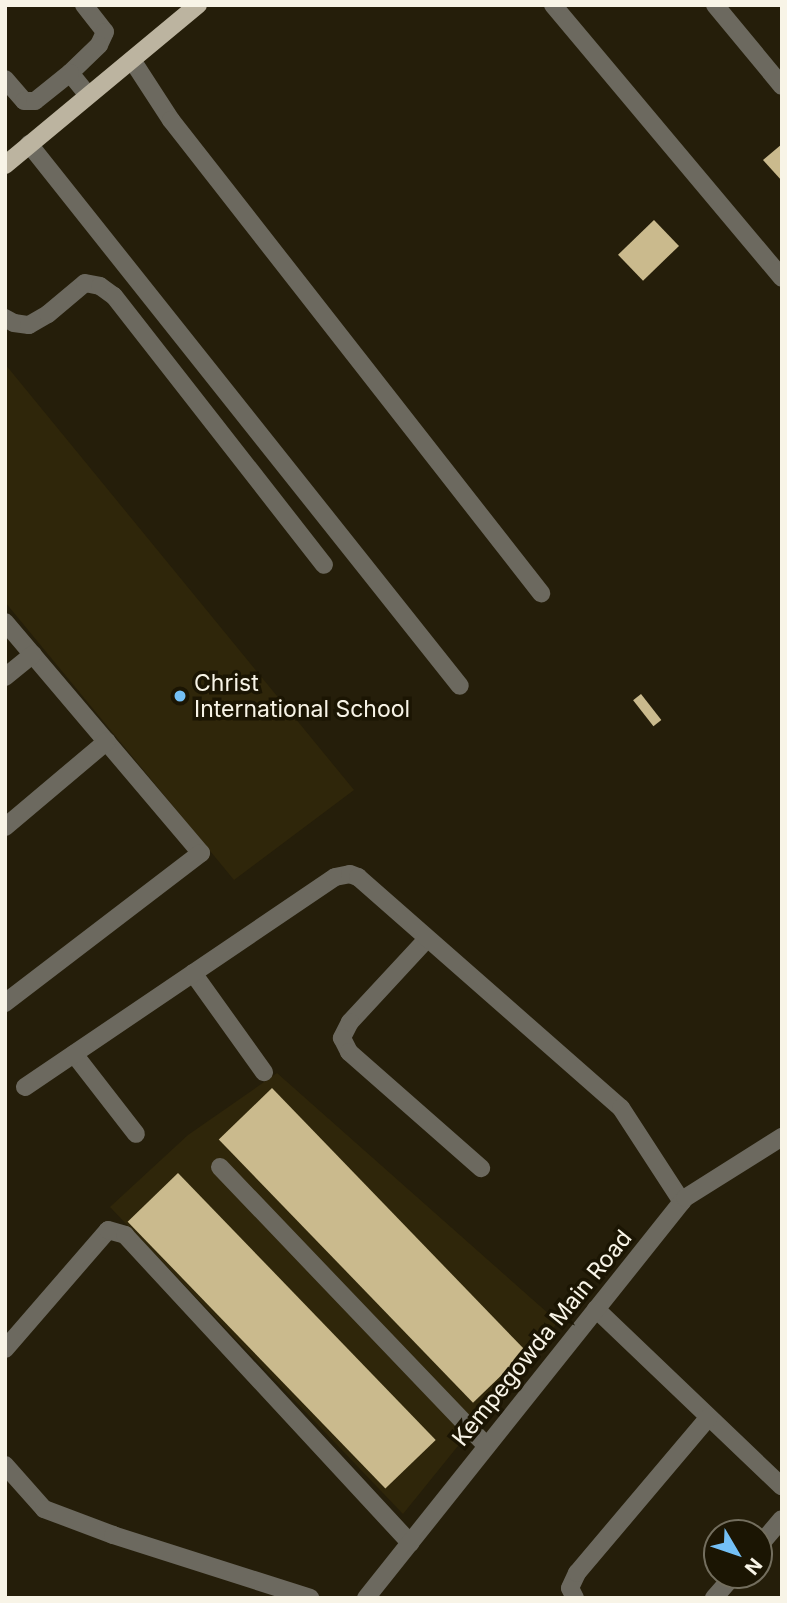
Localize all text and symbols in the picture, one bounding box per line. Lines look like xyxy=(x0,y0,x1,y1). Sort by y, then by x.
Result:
place label: Christ International School xyxy=(194,669,410,723)
marker: Christ International School xyxy=(172,688,188,704)
street label: Kempegowda Main Road xyxy=(446,1224,638,1452)
north arrow xyxy=(703,1519,773,1589)
text: N xyxy=(740,1553,767,1579)

